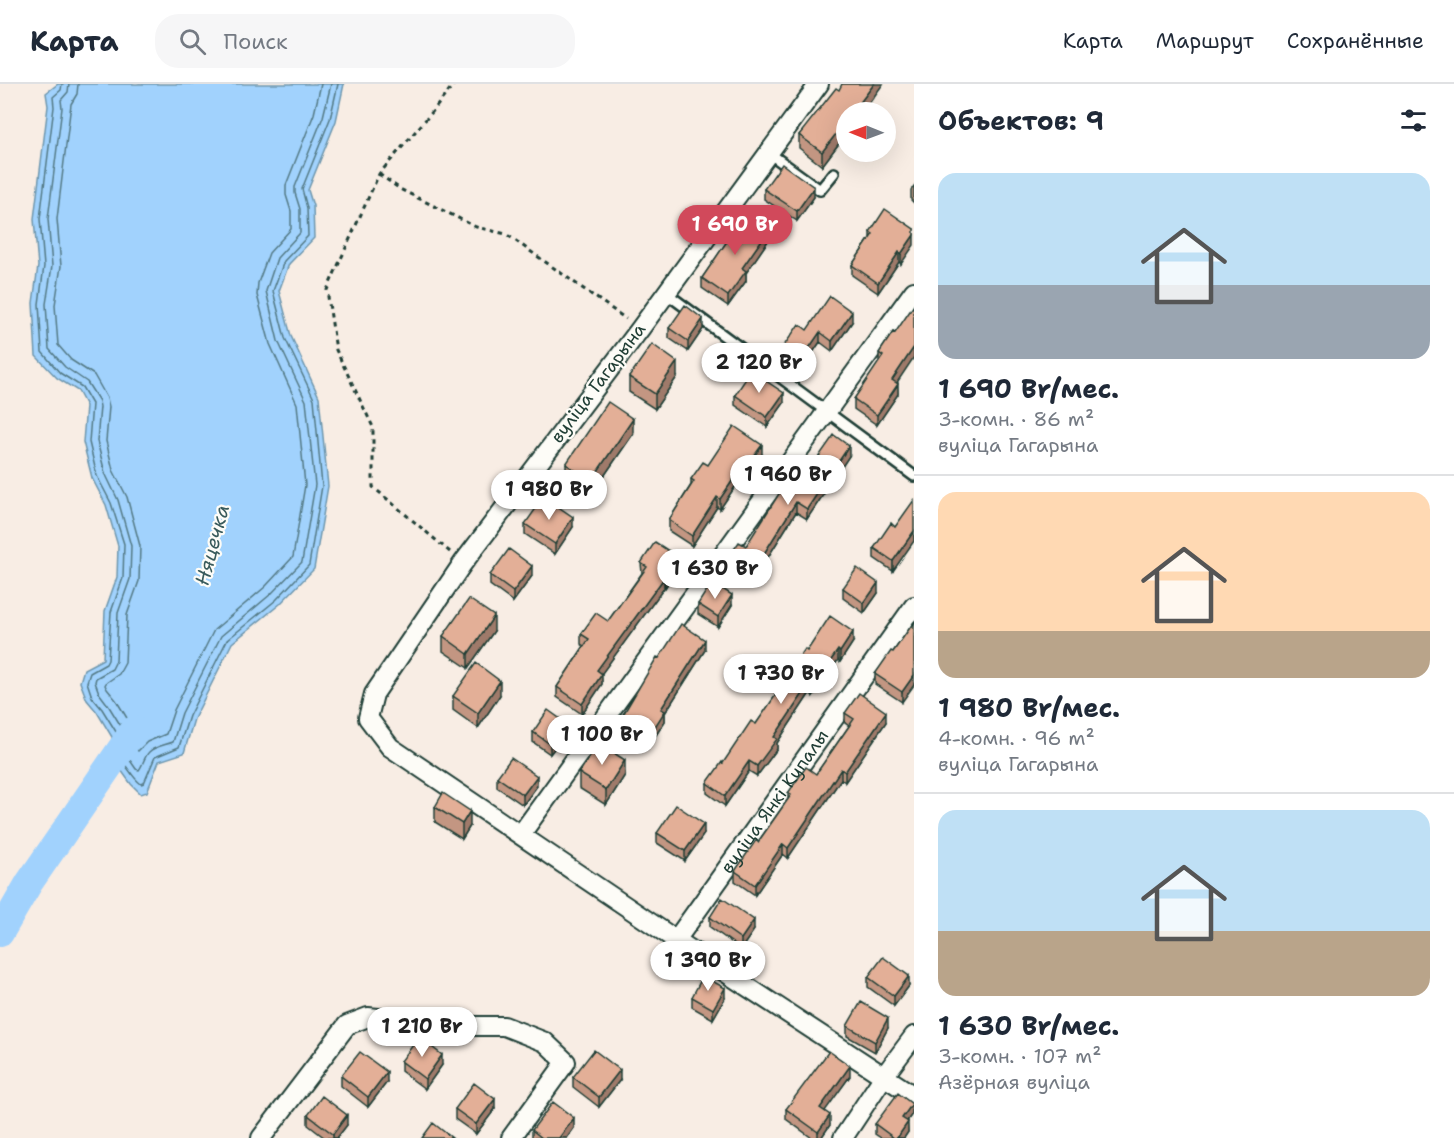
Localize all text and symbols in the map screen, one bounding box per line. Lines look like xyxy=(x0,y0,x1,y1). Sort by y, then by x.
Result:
search box xyxy=(155,14,575,68)
text: Карта xyxy=(30,22,119,60)
icon: search xyxy=(176,25,209,58)
text: Поиск xyxy=(224,27,288,56)
text: Карта xyxy=(1063,27,1123,55)
text: Маршрут xyxy=(1156,27,1254,55)
text: Сохранённые xyxy=(1287,27,1424,55)
north arrow xyxy=(836,102,896,162)
map controls xyxy=(836,102,896,162)
text: Объектов: 9 xyxy=(938,103,1104,138)
icon: filters xyxy=(1397,104,1430,137)
pin: 1 690 Br xyxy=(673,205,797,256)
text: 1 690 Br xyxy=(691,211,779,237)
icon: home xyxy=(1130,212,1238,320)
street label: вуліца Гагарына xyxy=(545,318,651,448)
pin: 2 120 Br xyxy=(697,343,821,394)
text: 2 120 Br xyxy=(716,349,802,375)
text: 1 690 Br/мес. xyxy=(938,371,1119,406)
text: 3-комн. · 86 m² xyxy=(938,406,1094,432)
text: вуліца Гагарына xyxy=(938,432,1098,458)
pin: 1 960 Br xyxy=(726,455,850,506)
text: 1 960 Br xyxy=(744,461,832,487)
pin: 1 980 Br xyxy=(487,470,611,521)
text: 1 980 Br xyxy=(505,476,593,502)
water label: Няцечка xyxy=(189,502,235,588)
icon: home xyxy=(1130,531,1238,639)
pin: 1 630 Br xyxy=(653,549,777,600)
text: 1 630 Br xyxy=(671,555,759,581)
pin: 1 730 Br xyxy=(719,654,843,705)
text: 1 730 Br xyxy=(737,660,825,686)
text: 1 980 Br/мес. xyxy=(938,690,1120,725)
pin: 1 100 Br xyxy=(540,715,664,766)
text: 1 100 Br xyxy=(561,721,643,747)
street label: вуліца Янкі Купалы xyxy=(715,725,834,878)
text: 4-комн. · 96 m² xyxy=(938,725,1095,751)
text: вуліца Гагарына xyxy=(938,751,1098,777)
icon: home xyxy=(1130,849,1238,957)
pin: 1 390 Br xyxy=(646,941,770,992)
text: 1 390 Br xyxy=(664,947,752,973)
pin: 1 210 Br xyxy=(360,1007,484,1058)
text: 1 630 Br/мес. xyxy=(938,1008,1119,1043)
text: 1 210 Br xyxy=(381,1013,463,1039)
text: 3-комн. · 107 m² xyxy=(938,1043,1102,1069)
text: Азёрная вуліца xyxy=(938,1069,1090,1095)

